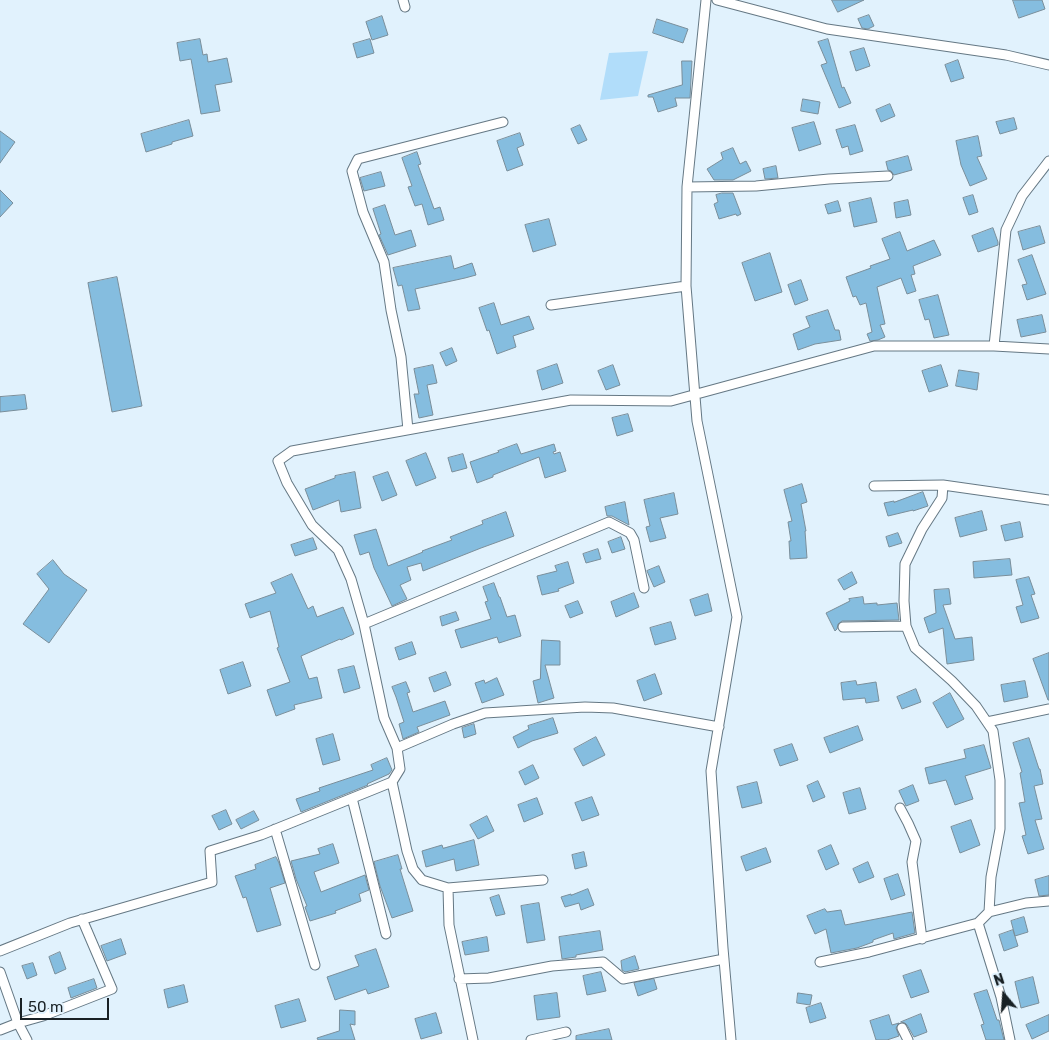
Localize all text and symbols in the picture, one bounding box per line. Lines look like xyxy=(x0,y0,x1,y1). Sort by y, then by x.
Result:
north arrow xyxy=(979,970,1029,1020)
text: N xyxy=(992,971,1007,990)
scale bar xyxy=(22,988,111,1020)
text: 50 m xyxy=(28,998,63,1016)

